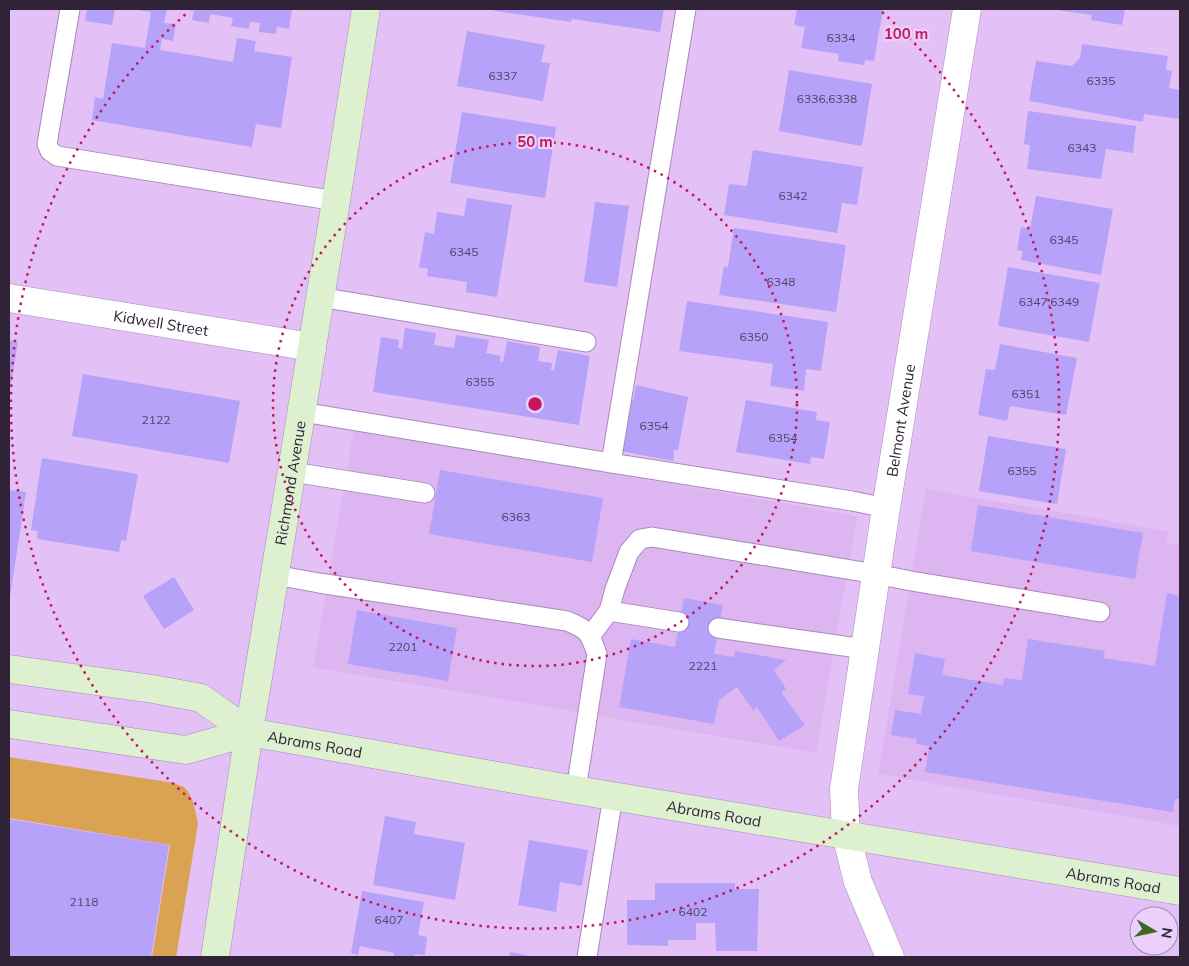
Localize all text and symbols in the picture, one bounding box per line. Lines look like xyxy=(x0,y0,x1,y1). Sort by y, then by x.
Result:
text: 100 m xyxy=(884,24,928,43)
house number: 6334 xyxy=(827,30,855,45)
house number: 6337 xyxy=(489,68,517,83)
house number: 6335 xyxy=(1087,73,1115,88)
house number: 6336,6338 xyxy=(797,91,857,106)
text: 50 m xyxy=(517,132,553,151)
house number: 6343 xyxy=(1068,140,1096,155)
house number: 6342 xyxy=(779,188,807,203)
house number: 6345 xyxy=(1050,232,1078,247)
house number: 6345 xyxy=(450,244,478,259)
house number: 6348 xyxy=(767,274,795,289)
house number: 6347,6349 xyxy=(1019,294,1079,309)
street label: Kidwell Street xyxy=(112,306,210,340)
house number: 6350 xyxy=(740,329,768,344)
street label: Belmont Avenue xyxy=(882,363,919,478)
house number: 6355 xyxy=(466,374,494,389)
house number: 6351 xyxy=(1012,386,1040,401)
centre of rings xyxy=(526,395,544,413)
house number: 2122 xyxy=(142,412,170,427)
house number: 6354 xyxy=(640,418,668,433)
street label: Richmond Avenue xyxy=(270,419,309,547)
house number: 6354 xyxy=(769,430,797,445)
house number: 6355 xyxy=(1008,463,1036,478)
house number: 6363 xyxy=(502,509,530,524)
house number: 2201 xyxy=(389,639,417,654)
house number: 2221 xyxy=(689,658,717,673)
street label: Abrams Road xyxy=(266,726,364,761)
street label: Abrams Road xyxy=(665,796,763,830)
street label: Abrams Road xyxy=(1065,863,1162,897)
house number: 2118 xyxy=(70,894,98,909)
house number: 6402 xyxy=(679,904,707,919)
north arrow xyxy=(1129,906,1179,956)
house number: 6407 xyxy=(375,912,403,927)
text: N xyxy=(1157,926,1177,940)

